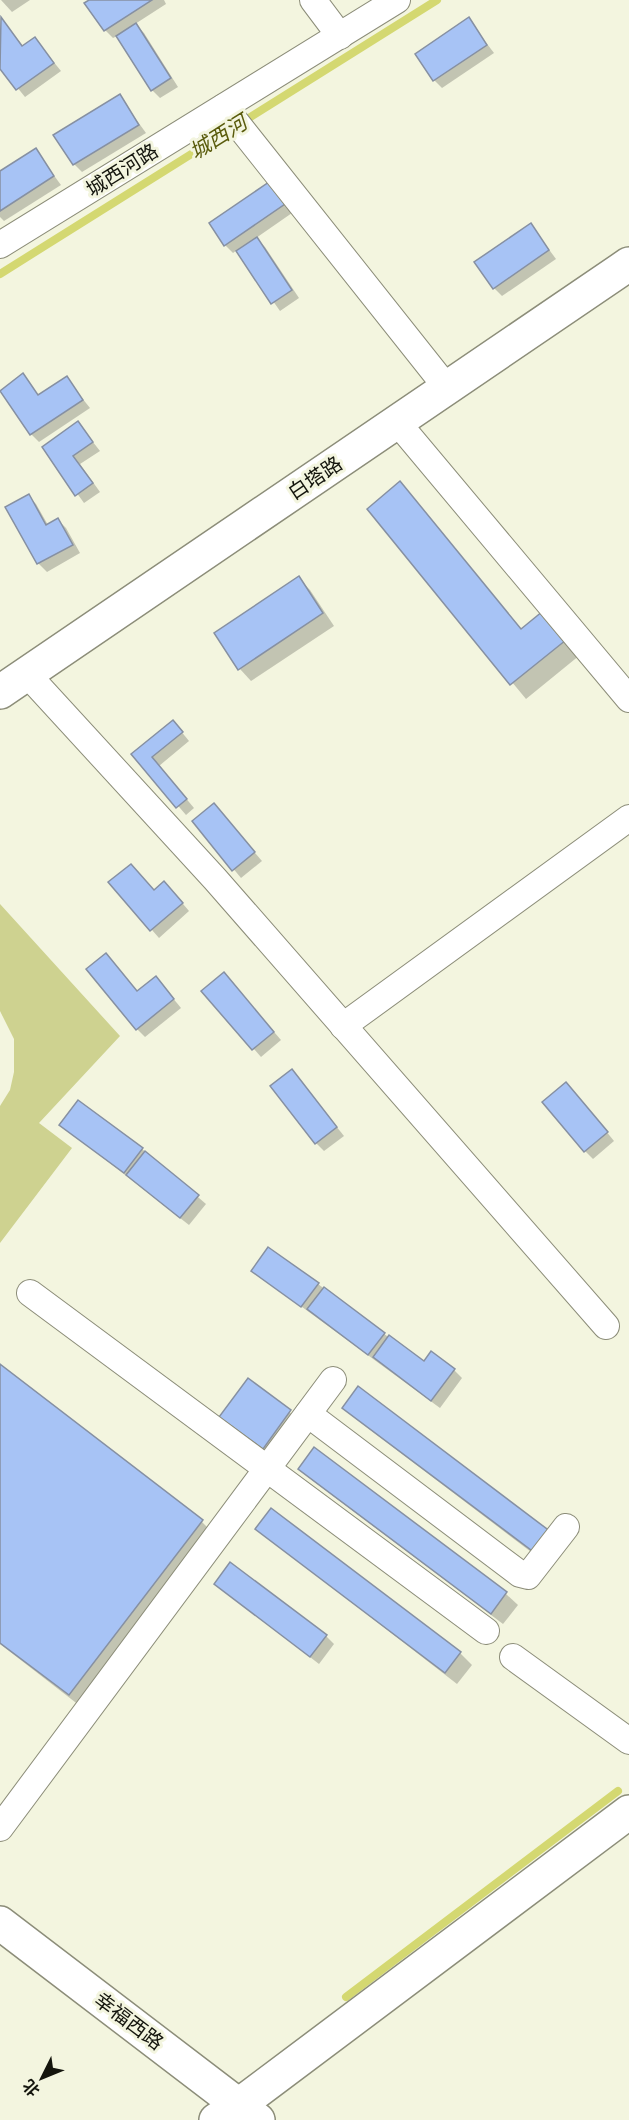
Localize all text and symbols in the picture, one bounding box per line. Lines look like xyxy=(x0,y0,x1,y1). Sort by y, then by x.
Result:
water label: 城西河 xyxy=(184,107,255,165)
street label: 城西河路 xyxy=(81,138,163,202)
street label: 白塔路 xyxy=(283,450,347,506)
street label: 幸福西路 xyxy=(89,1987,169,2055)
north arrow xyxy=(12,2048,72,2108)
text: 北 xyxy=(18,2075,45,2101)

